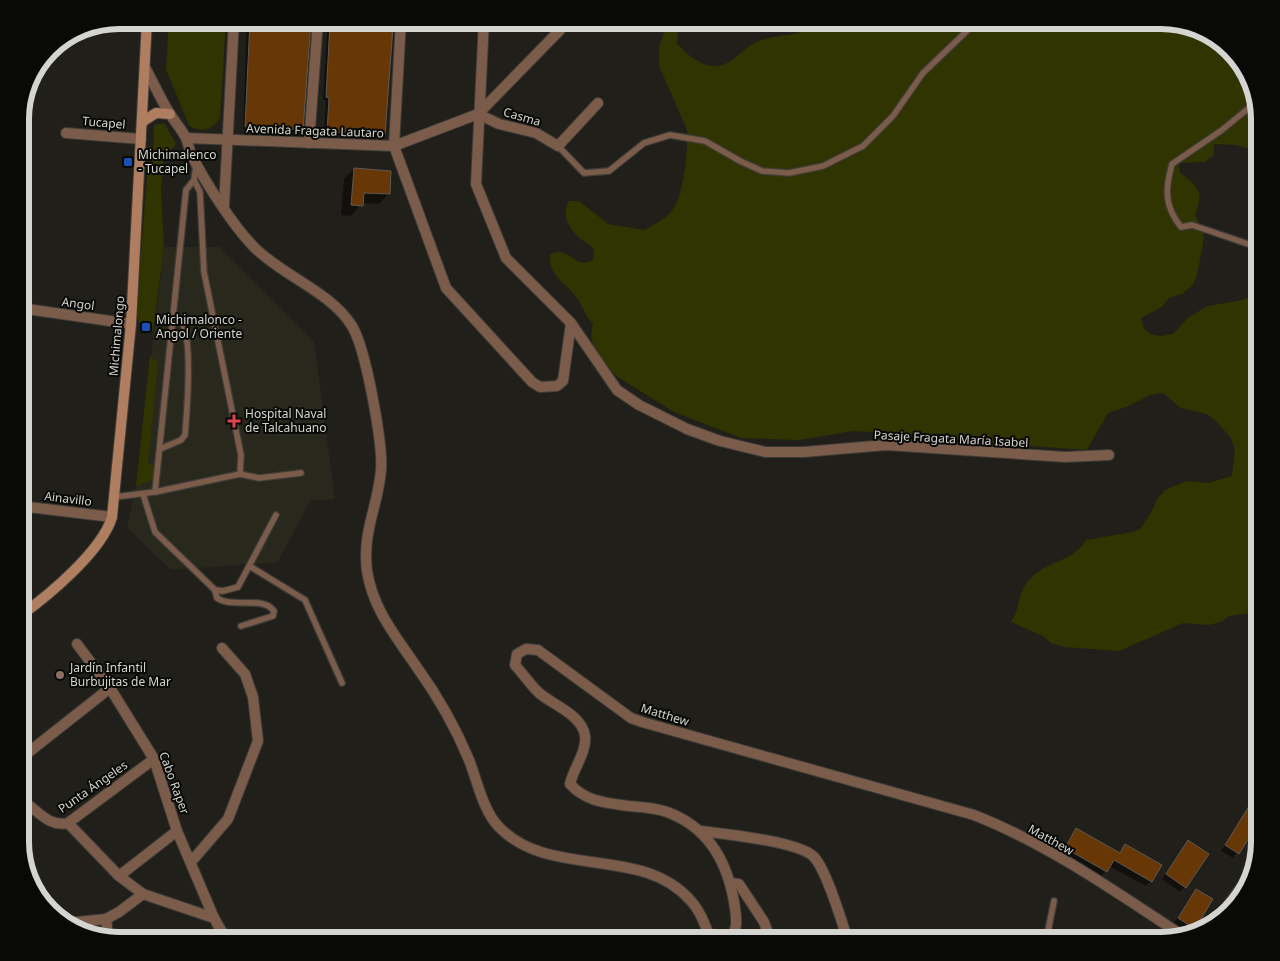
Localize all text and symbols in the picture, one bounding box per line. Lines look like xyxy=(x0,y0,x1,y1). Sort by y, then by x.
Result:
street label: Casma xyxy=(502,103,543,130)
street label: Tucapel xyxy=(82,112,126,133)
street label: Avenida Fragata Lautaro xyxy=(246,120,384,141)
place label: Michimalenco - Tucapel xyxy=(138,146,217,177)
marker: Michimalenco - Tucapel xyxy=(122,156,134,168)
street label: Angol xyxy=(61,293,96,314)
street label: Michimalongo xyxy=(105,295,128,377)
place label: Michimalonco - Angol / Oriente xyxy=(156,311,242,342)
marker: Michimalonco - Angol / Oriente xyxy=(140,321,152,333)
place label: Hospital Naval de Talcahuano xyxy=(245,405,327,436)
marker: Hospital Naval de Talcahuano xyxy=(227,414,241,428)
street label: Pasaje Fragata María Isabel xyxy=(873,426,1029,451)
street label: Ainavillo xyxy=(43,487,93,510)
place label: Jardín Infantil Burbujitas de Mar xyxy=(69,659,171,690)
marker: Jardín Infantil Burbujitas de Mar xyxy=(54,669,66,681)
street label: Matthew xyxy=(639,699,692,730)
street label: Cabo Raper xyxy=(155,749,194,816)
street label: Punta Ángeles xyxy=(55,756,131,817)
street label: Matthew xyxy=(1025,820,1078,859)

